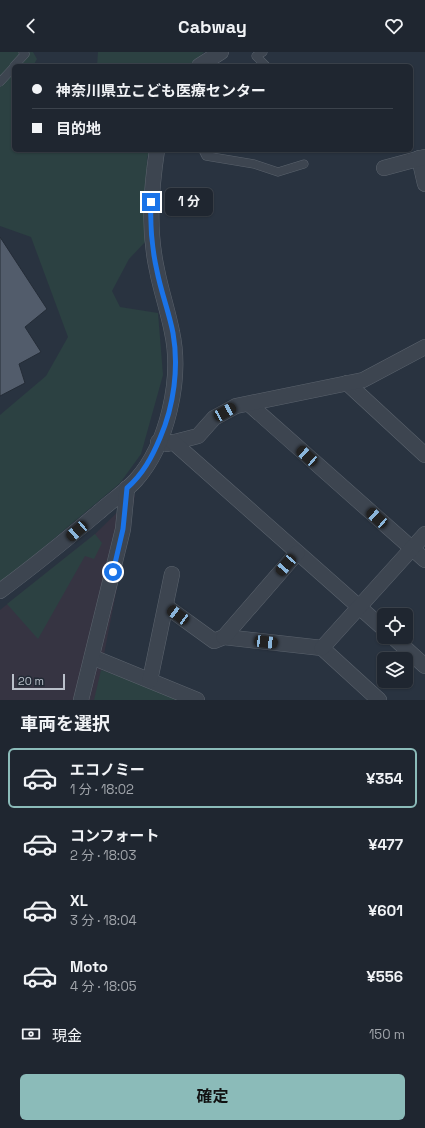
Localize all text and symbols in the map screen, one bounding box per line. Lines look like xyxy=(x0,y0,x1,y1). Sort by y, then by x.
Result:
icon: back xyxy=(20,15,42,37)
text: Cabway xyxy=(178,15,247,38)
icon: heart xyxy=(383,15,405,37)
text: 神奈川県立こども医療センター xyxy=(56,81,266,100)
text: 目的地 xyxy=(56,119,101,138)
callout: 1 分 xyxy=(165,188,213,216)
route end xyxy=(142,193,160,211)
text: 1 分 xyxy=(178,193,200,210)
car xyxy=(212,401,238,423)
car xyxy=(294,444,320,468)
car xyxy=(364,506,390,530)
car xyxy=(64,519,90,543)
car xyxy=(274,552,298,578)
route start xyxy=(104,563,122,581)
car xyxy=(165,603,191,627)
map controls xyxy=(377,608,413,688)
button: locate xyxy=(377,608,413,644)
car xyxy=(253,635,279,649)
button: layers xyxy=(377,652,413,688)
scale bar xyxy=(12,672,65,691)
text: 20 m xyxy=(18,674,44,688)
text: 車両を選択 xyxy=(20,712,110,735)
icon: car xyxy=(22,760,58,796)
text: エコノミー xyxy=(70,760,145,779)
text: ¥354 xyxy=(366,769,403,788)
text: 1 分 · 18:02 xyxy=(70,781,134,798)
icon: car xyxy=(22,826,58,862)
text: コンフォート xyxy=(70,826,160,845)
text: ¥477 xyxy=(368,835,403,854)
text: 2 分 · 18:03 xyxy=(70,847,136,864)
text: XL xyxy=(70,891,88,910)
icon: car xyxy=(22,892,58,928)
text: ¥601 xyxy=(368,901,403,920)
text: 3 分 · 18:04 xyxy=(70,912,137,929)
text: Moto xyxy=(70,957,108,976)
icon: car xyxy=(22,958,58,994)
text: ¥556 xyxy=(366,967,403,986)
text: 4 分 · 18:05 xyxy=(70,978,137,995)
icon: cash xyxy=(20,1023,42,1045)
text: 現金 xyxy=(52,1026,82,1045)
text: 150 m xyxy=(369,1026,405,1043)
button: 確定 xyxy=(20,1074,405,1120)

